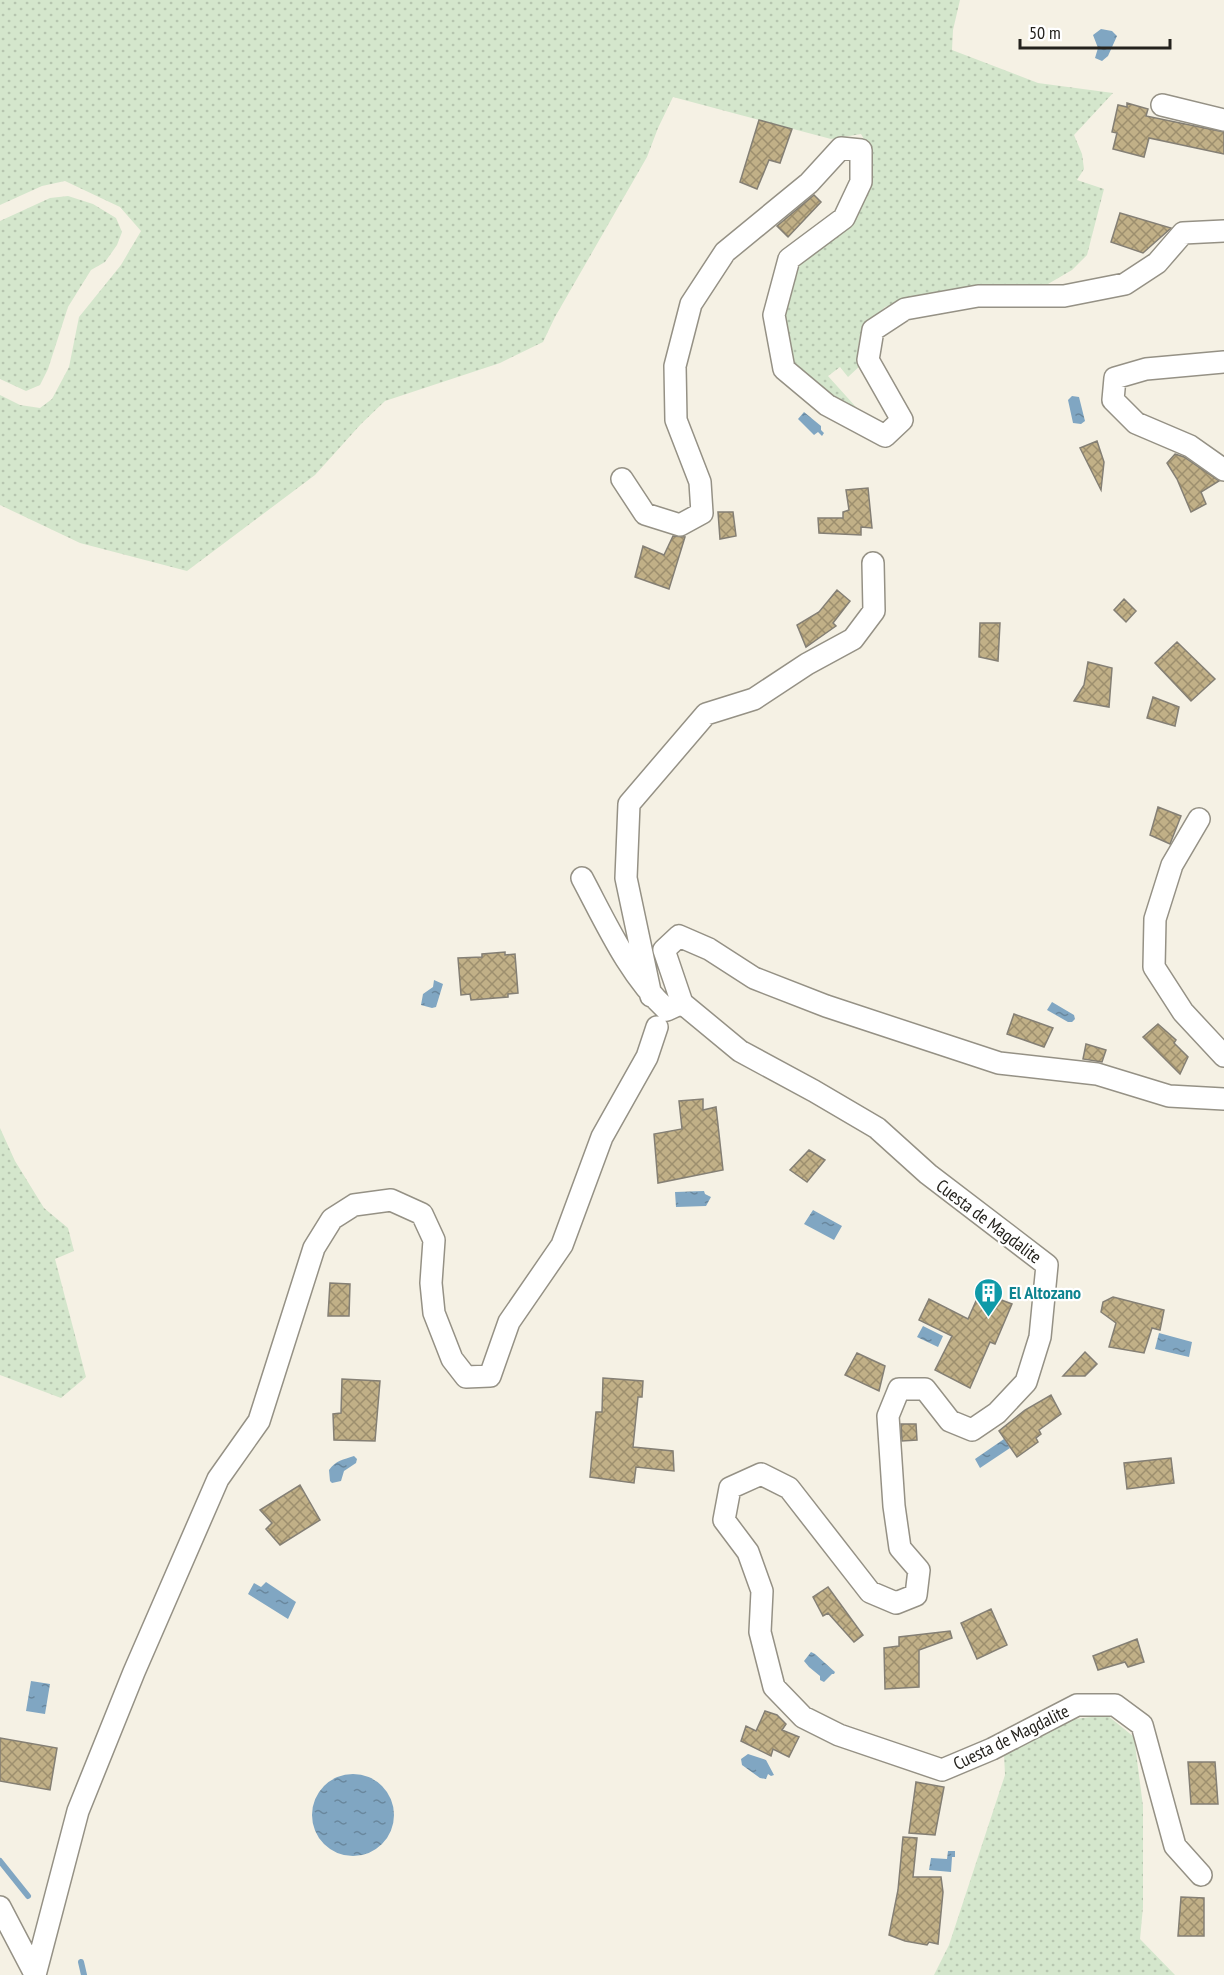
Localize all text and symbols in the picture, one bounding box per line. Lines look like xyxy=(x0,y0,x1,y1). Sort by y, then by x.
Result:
scale bar xyxy=(1020,12,1170,50)
text: 50 m xyxy=(1029,21,1061,44)
street label: Cuesta de Magdalite xyxy=(932,1174,1046,1268)
building icon: El Altozano xyxy=(972,1276,1004,1318)
place label: El Altozano xyxy=(1009,1281,1081,1304)
street label: Cuesta de Magdalite xyxy=(949,1699,1073,1775)

